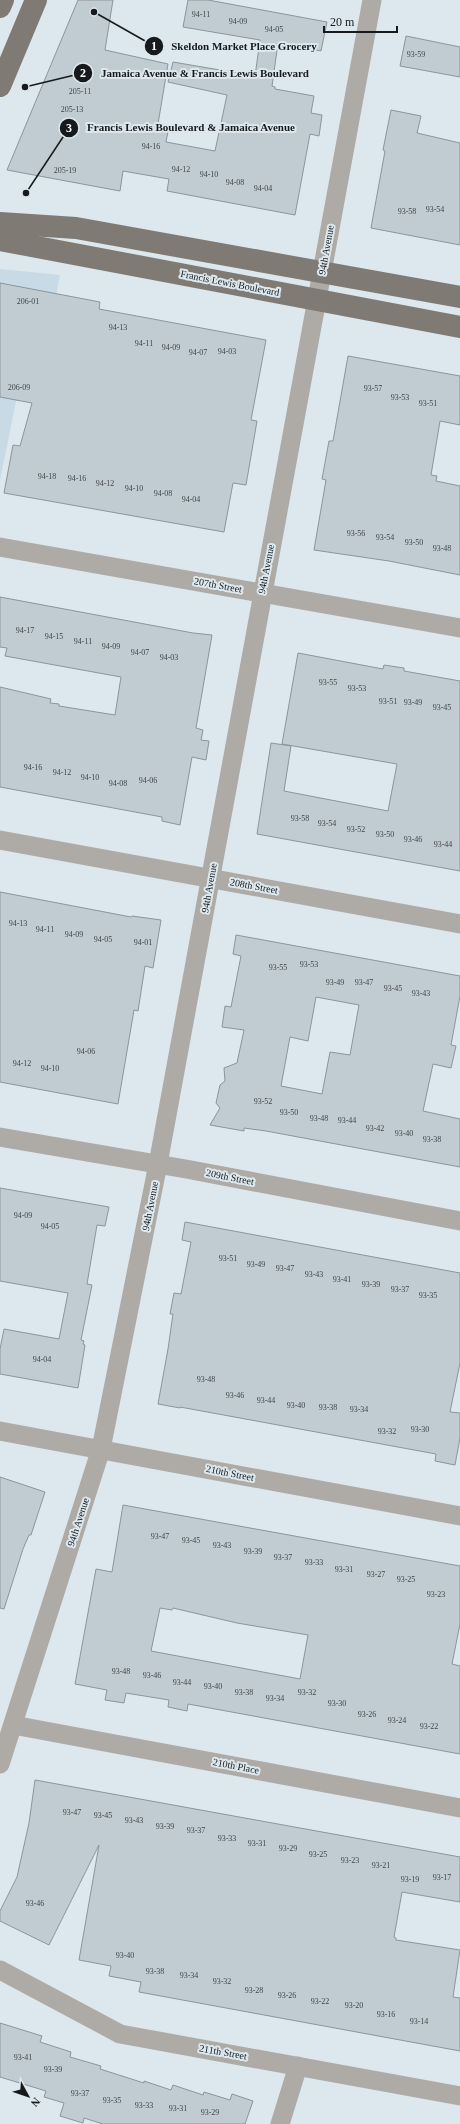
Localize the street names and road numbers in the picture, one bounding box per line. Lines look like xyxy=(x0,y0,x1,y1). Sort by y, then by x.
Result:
street label: 94th Avenue xyxy=(316,224,336,276)
street label: Francis Lewis Boulevard xyxy=(180,268,280,298)
street label: 94th Avenue xyxy=(256,543,276,595)
street label: 207th Street xyxy=(193,575,243,595)
street label: 94th Avenue xyxy=(199,862,219,914)
street label: 208th Street xyxy=(229,876,279,896)
street label: 209th Street xyxy=(205,1167,255,1187)
street label: 94th Avenue xyxy=(140,1180,160,1232)
street label: 210th Street xyxy=(205,1463,255,1483)
street label: 94th Avenue xyxy=(65,1496,91,1548)
street label: 210th Place xyxy=(212,1756,261,1776)
street label: 211th Street xyxy=(198,2042,248,2062)

